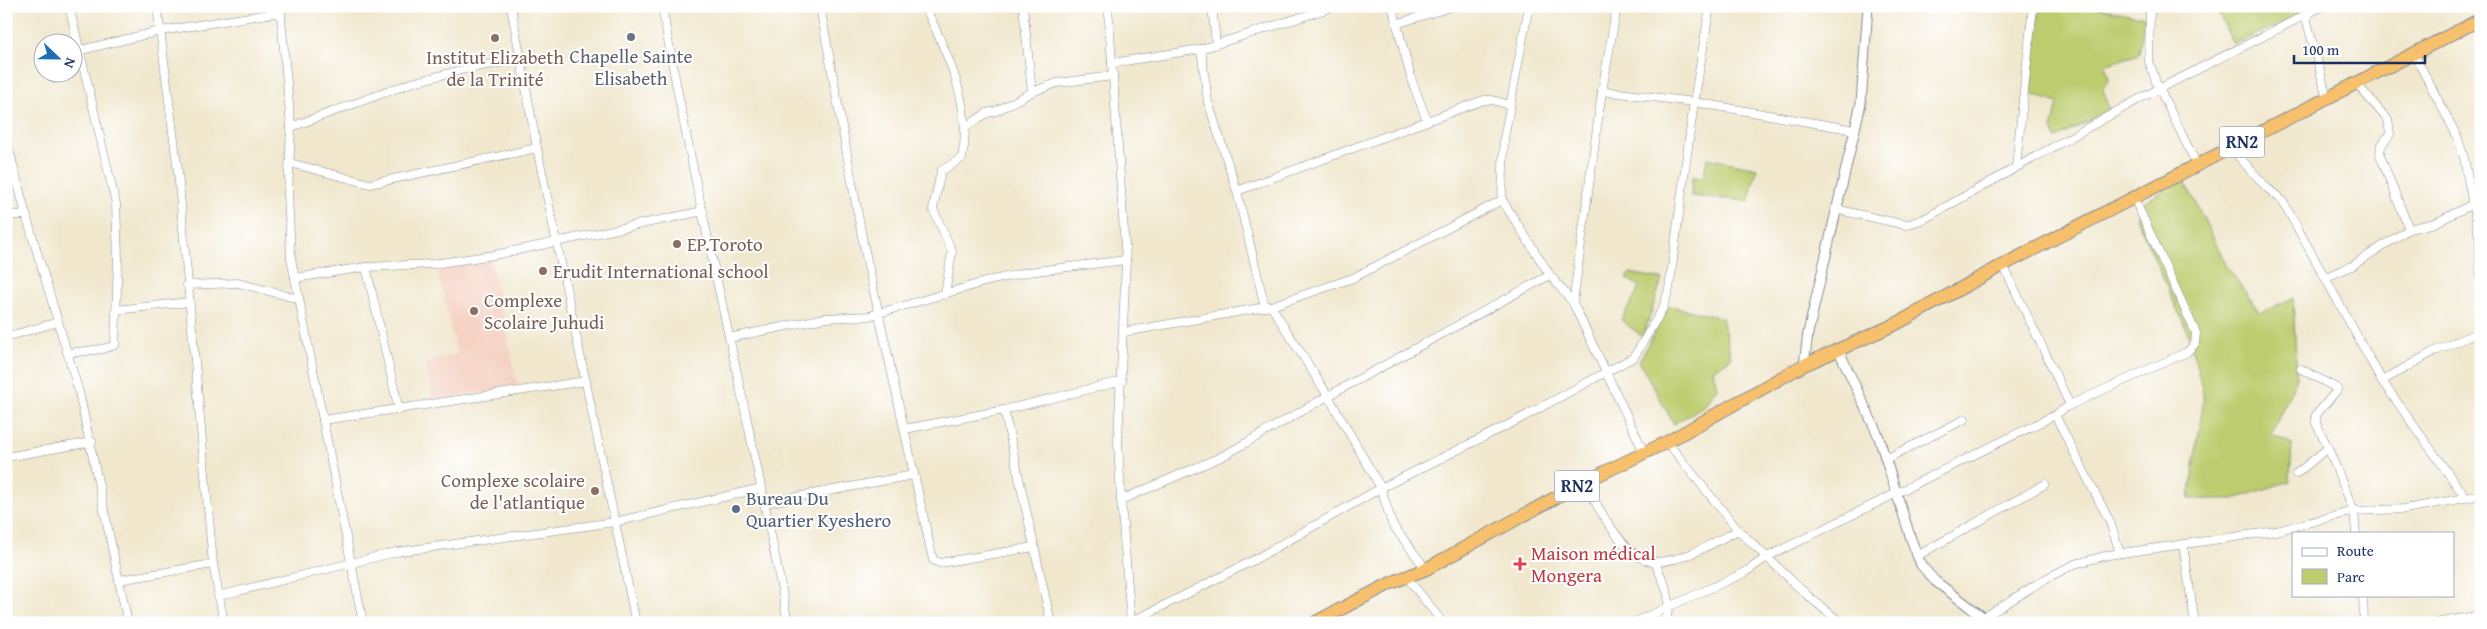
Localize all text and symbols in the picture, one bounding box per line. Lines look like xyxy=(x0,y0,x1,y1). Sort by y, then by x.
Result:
marker: Chapelle Sainte Elisabeth xyxy=(625,31,637,43)
north arrow xyxy=(32,32,82,82)
marker: Institut Elizabeth de la Trinité xyxy=(489,32,501,44)
scale bar xyxy=(2294,32,2426,64)
text: 100 m xyxy=(2302,39,2340,60)
place label: Chapelle Sainte Elisabeth xyxy=(570,42,692,92)
place label: Institut Elizabeth de la Trinité xyxy=(426,43,564,93)
text: N xyxy=(59,55,81,72)
road number: RN2 xyxy=(2220,126,2264,158)
place label: EP.Toroto xyxy=(687,230,763,258)
marker: EP.Toroto xyxy=(671,238,683,250)
place label: Erudit International school xyxy=(553,257,769,285)
marker: Erudit International school xyxy=(537,265,549,277)
place label: Complexe Scolaire Juhudi xyxy=(484,286,604,336)
marker: Complexe Scolaire Juhudi xyxy=(468,305,480,317)
place label: Complexe scolaire de l'atlantique xyxy=(441,466,585,516)
road number: RN2 xyxy=(1554,471,1600,502)
place label: Bureau Du Quartier Kyeshero xyxy=(746,484,891,534)
marker: Complexe scolaire de l'atlantique xyxy=(589,485,601,497)
marker: Bureau Du Quartier Kyeshero xyxy=(730,503,742,515)
legend xyxy=(2292,532,2454,596)
place label: Maison médical Mongera xyxy=(1531,539,1656,589)
text: Route xyxy=(2337,540,2374,561)
marker: Maison médical Mongera xyxy=(1513,557,1527,571)
text: Parc xyxy=(2337,566,2365,587)

